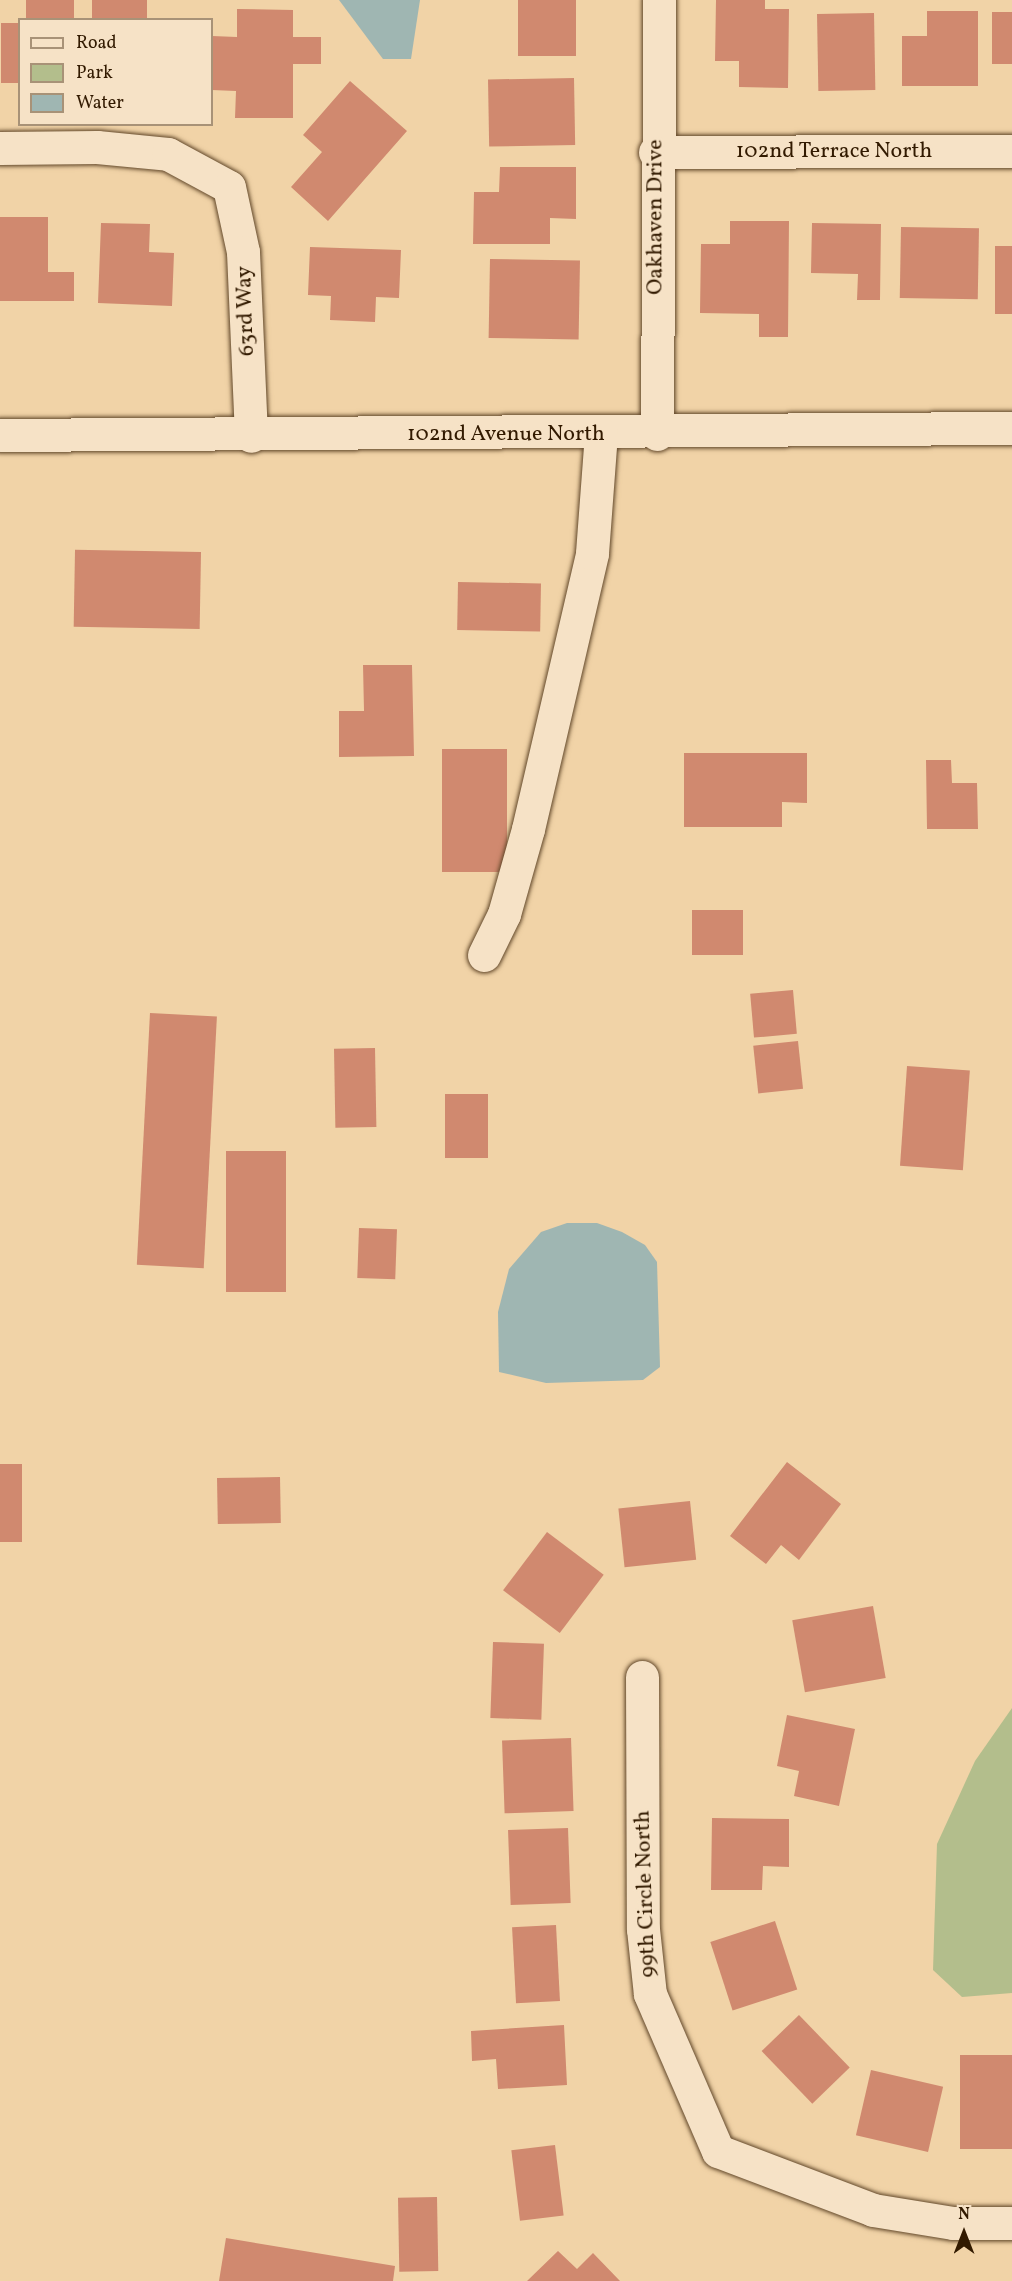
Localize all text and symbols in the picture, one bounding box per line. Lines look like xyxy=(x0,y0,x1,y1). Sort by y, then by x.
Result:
legend xyxy=(18,18,213,126)
text: Road xyxy=(76,31,117,56)
text: Park xyxy=(76,61,113,86)
text: Water xyxy=(76,91,124,116)
street label: Oakhaven Drive xyxy=(643,139,669,295)
street label: 102nd Terrace North xyxy=(735,139,933,165)
street label: 63rd Way xyxy=(231,265,261,357)
street label: 102nd Avenue North xyxy=(407,422,605,448)
street label: 99th Circle North xyxy=(630,1810,662,1978)
north arrow xyxy=(934,2203,994,2263)
text: N xyxy=(958,2204,970,2226)

